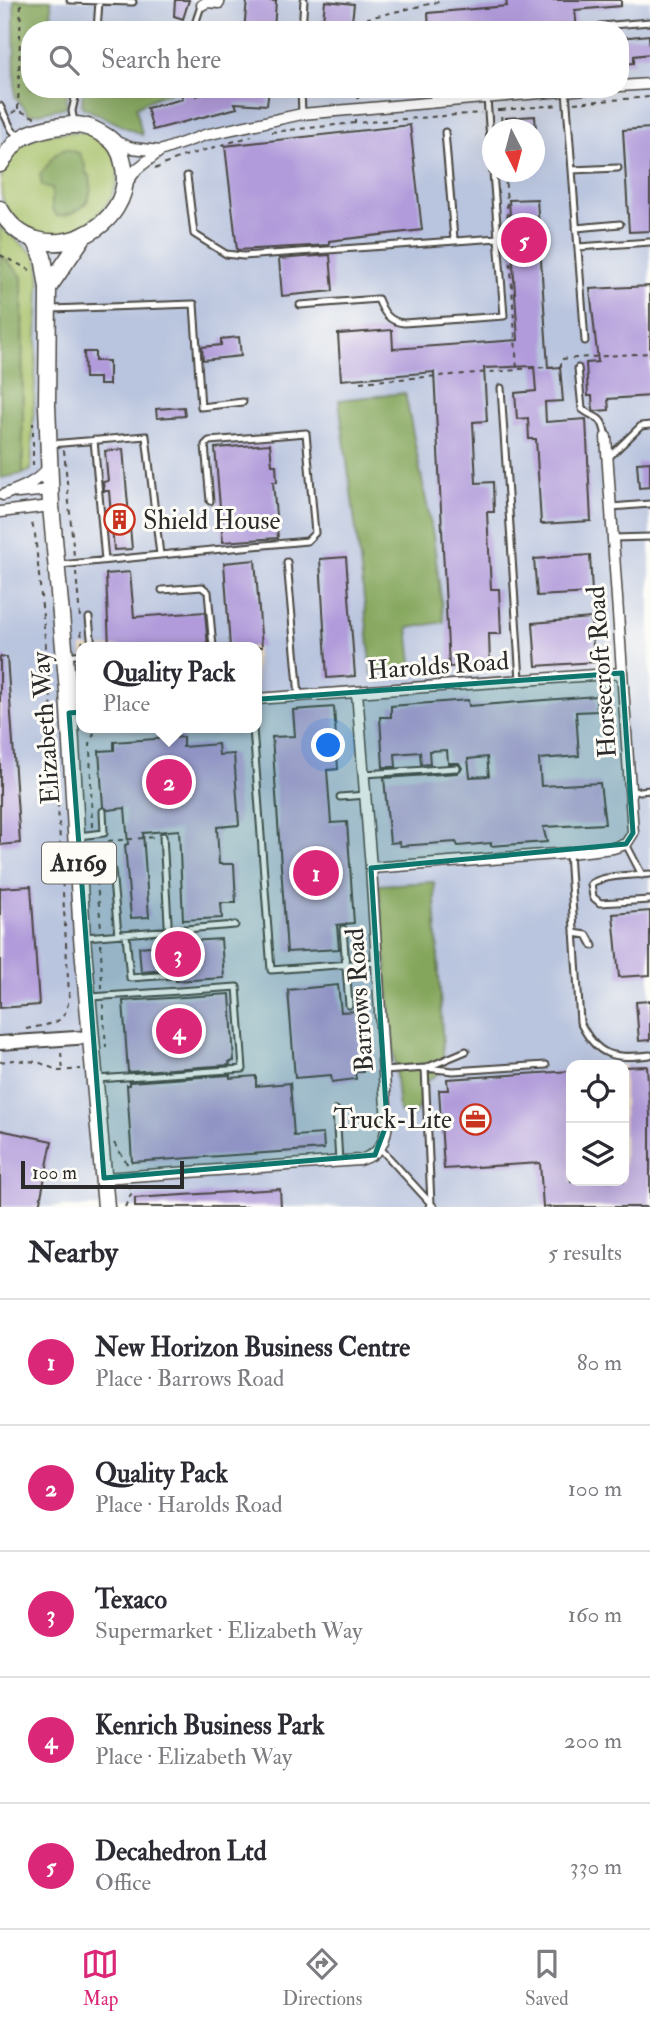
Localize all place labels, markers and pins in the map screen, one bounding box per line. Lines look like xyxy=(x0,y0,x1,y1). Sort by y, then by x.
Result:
pin: 5 xyxy=(501,214,547,266)
building icon: Shield House xyxy=(103,503,137,537)
place label: Shield House xyxy=(143,505,280,537)
pin: 2 xyxy=(146,756,192,808)
pin: 1 xyxy=(293,847,339,899)
pin: 3 xyxy=(155,928,201,980)
pin: 4 xyxy=(156,1005,202,1057)
office icon: Truck-Lite xyxy=(458,1102,492,1136)
place label: Truck-Lite xyxy=(334,1104,452,1136)

